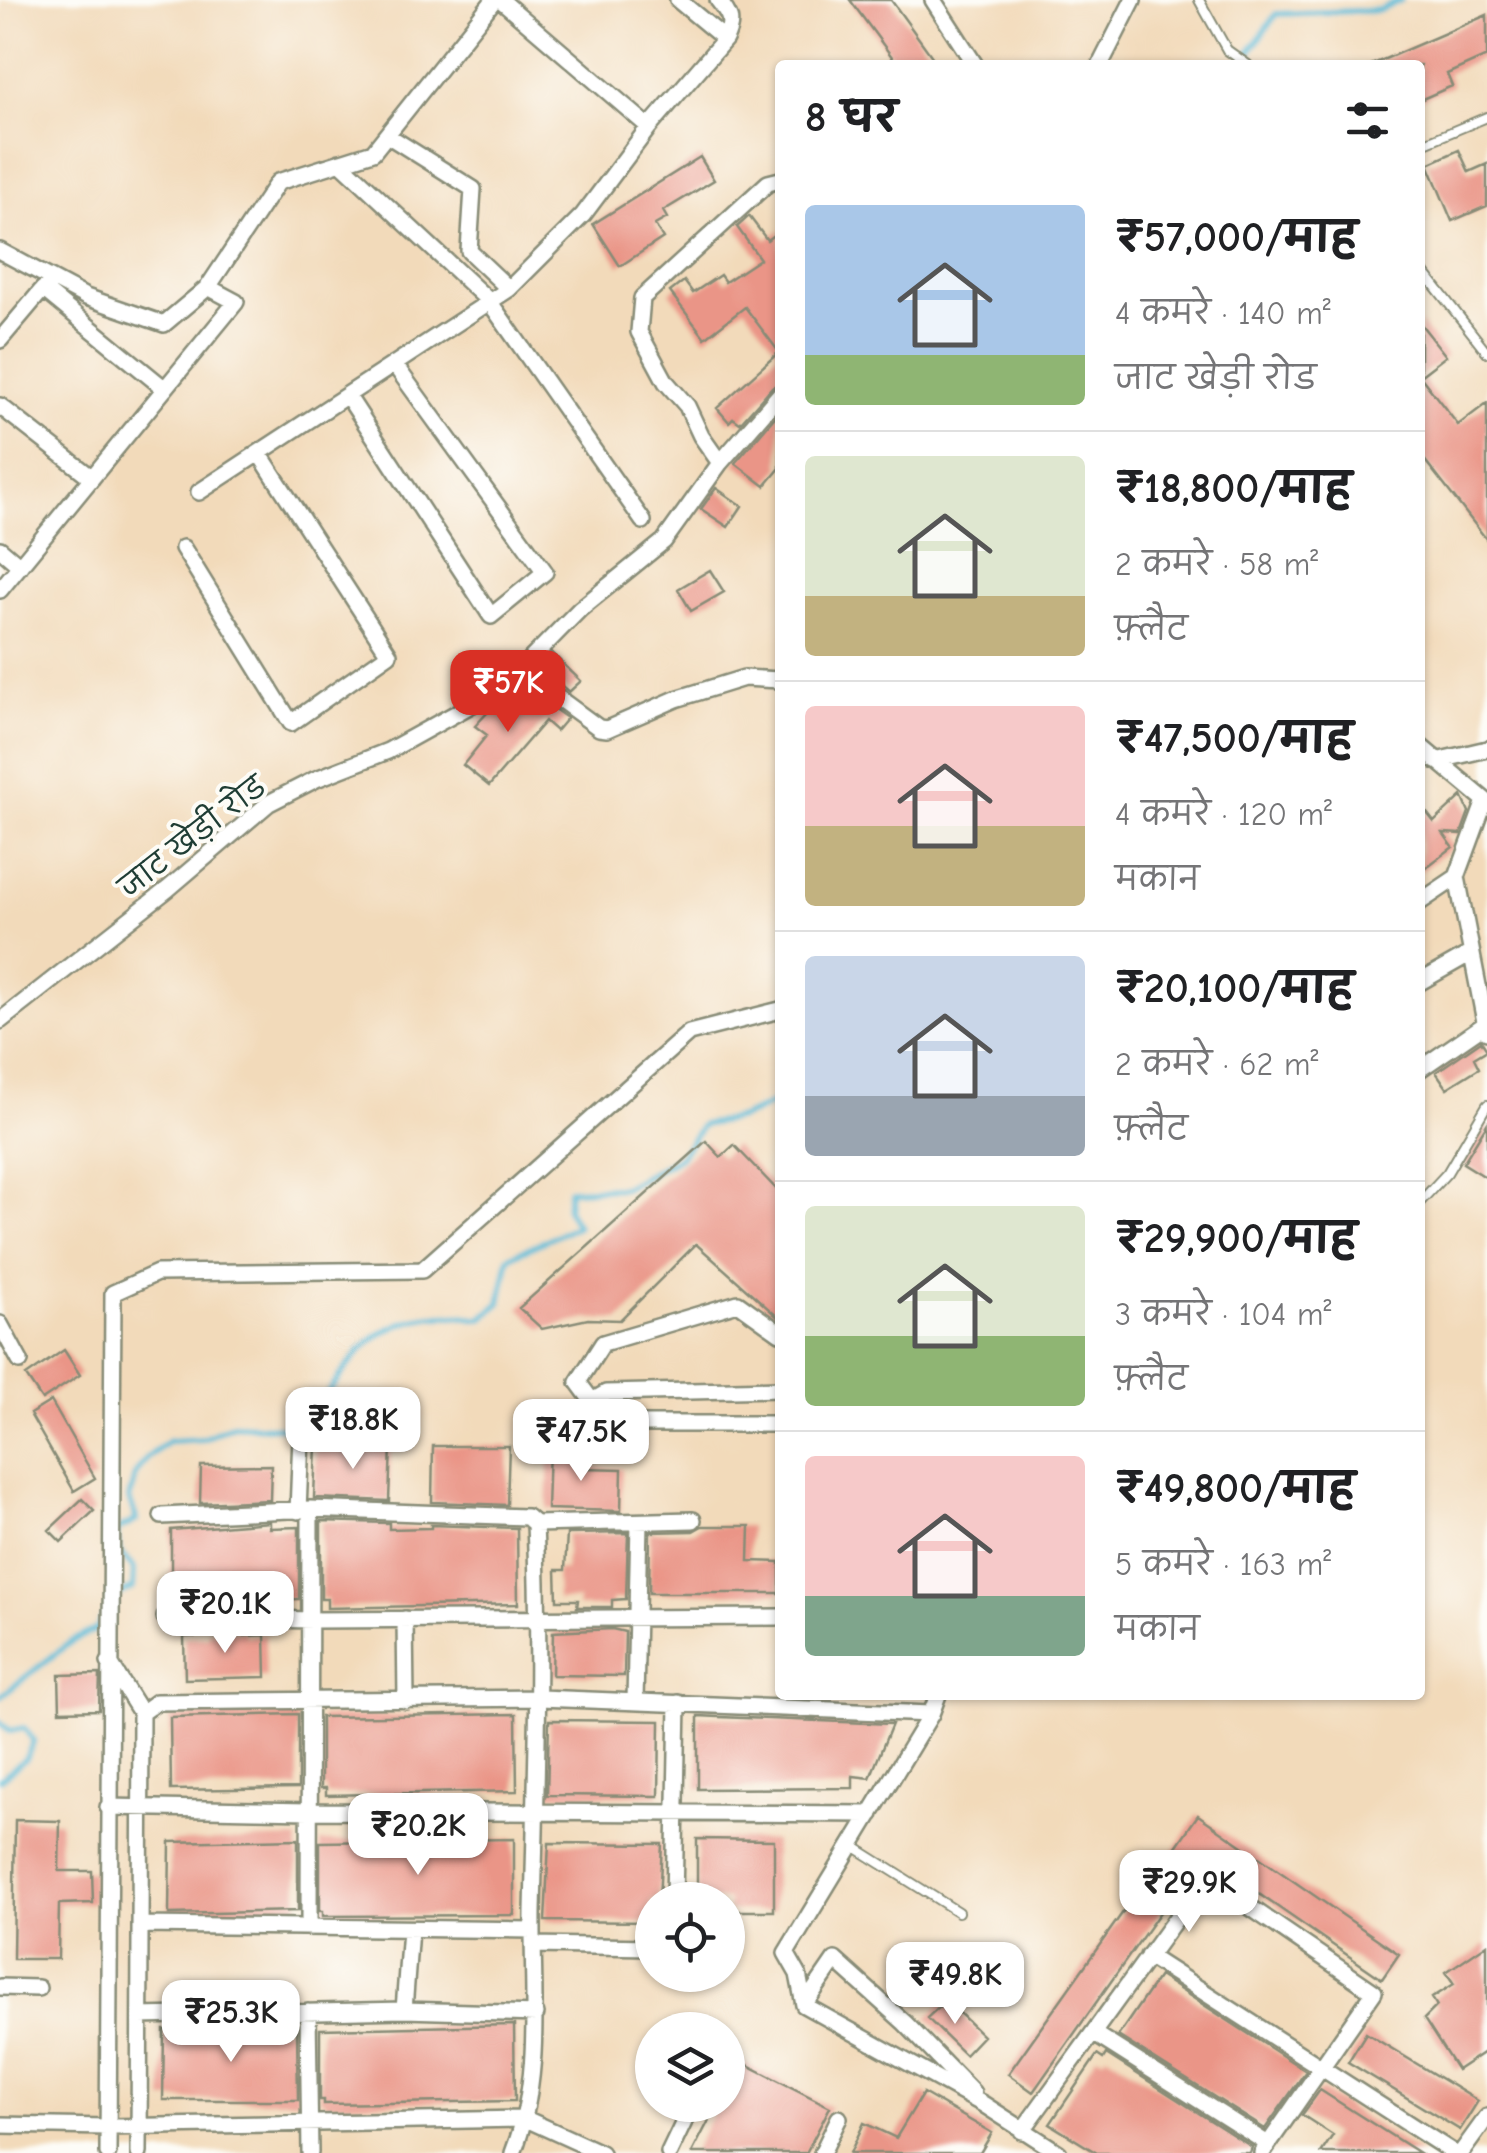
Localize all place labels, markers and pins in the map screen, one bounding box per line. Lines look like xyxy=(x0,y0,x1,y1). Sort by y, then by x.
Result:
pin: ₹57K xyxy=(449,650,567,735)
pin: ₹18.8K xyxy=(272,1387,434,1472)
pin: ₹47.5K xyxy=(500,1399,662,1484)
pin: ₹20.1K xyxy=(144,1571,306,1656)
pin: ₹20.2K xyxy=(337,1793,499,1878)
pin: ₹29.9K xyxy=(1108,1850,1270,1935)
pin: ₹49.8K xyxy=(874,1942,1036,2027)
pin: ₹25.3K xyxy=(150,1980,312,2065)

